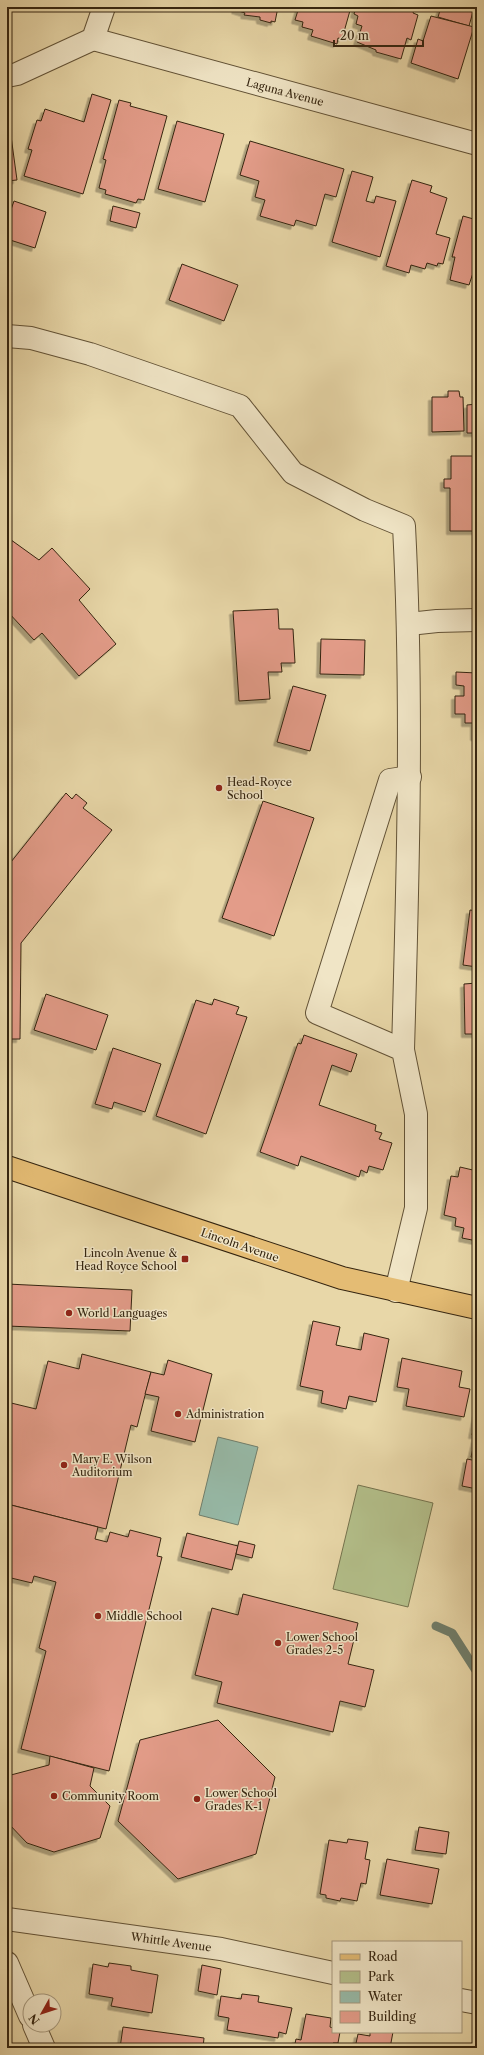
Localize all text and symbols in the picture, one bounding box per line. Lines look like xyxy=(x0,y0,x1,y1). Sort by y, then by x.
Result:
scale bar xyxy=(334,22,423,48)
text: 20 m xyxy=(340,28,369,43)
street label: Laguna Avenue xyxy=(245,75,325,109)
place label: Head-Royce School xyxy=(227,775,292,802)
marker: Head-Royce School xyxy=(214,783,224,793)
street label: Lincoln Avenue xyxy=(199,1225,281,1265)
place label: Lincoln Avenue & Head Royce School xyxy=(75,1246,178,1273)
marker: Lincoln Avenue & Head Royce School xyxy=(180,1254,190,1264)
place label: World Languages xyxy=(76,1306,168,1320)
marker: World Languages xyxy=(64,1308,74,1318)
place label: Administration xyxy=(185,1407,264,1421)
marker: Administration xyxy=(173,1409,183,1419)
place label: Mary E. Wilson Auditorium xyxy=(71,1452,152,1479)
marker: Mary E. Wilson Auditorium xyxy=(59,1460,69,1470)
place label: Middle School xyxy=(106,1609,183,1623)
marker: Middle School xyxy=(93,1611,103,1621)
place label: Lower School Grades 2-5 xyxy=(286,1630,359,1657)
marker: Lower School Grades 2-5 xyxy=(273,1638,283,1648)
place label: Lower School Grades K-1 xyxy=(205,1786,278,1813)
place label: Community Room xyxy=(62,1789,160,1803)
marker: Community Room xyxy=(49,1791,59,1801)
marker: Lower School Grades K-1 xyxy=(192,1794,202,1804)
street label: Whittle Avenue xyxy=(129,1929,212,1955)
legend xyxy=(332,1941,462,2033)
text: Road xyxy=(368,1949,398,1964)
text: Park xyxy=(368,1969,395,1984)
text: Water xyxy=(367,1989,402,2004)
north arrow xyxy=(22,1993,62,2033)
text: Building xyxy=(368,2009,416,2024)
text: N xyxy=(26,2011,43,2027)

